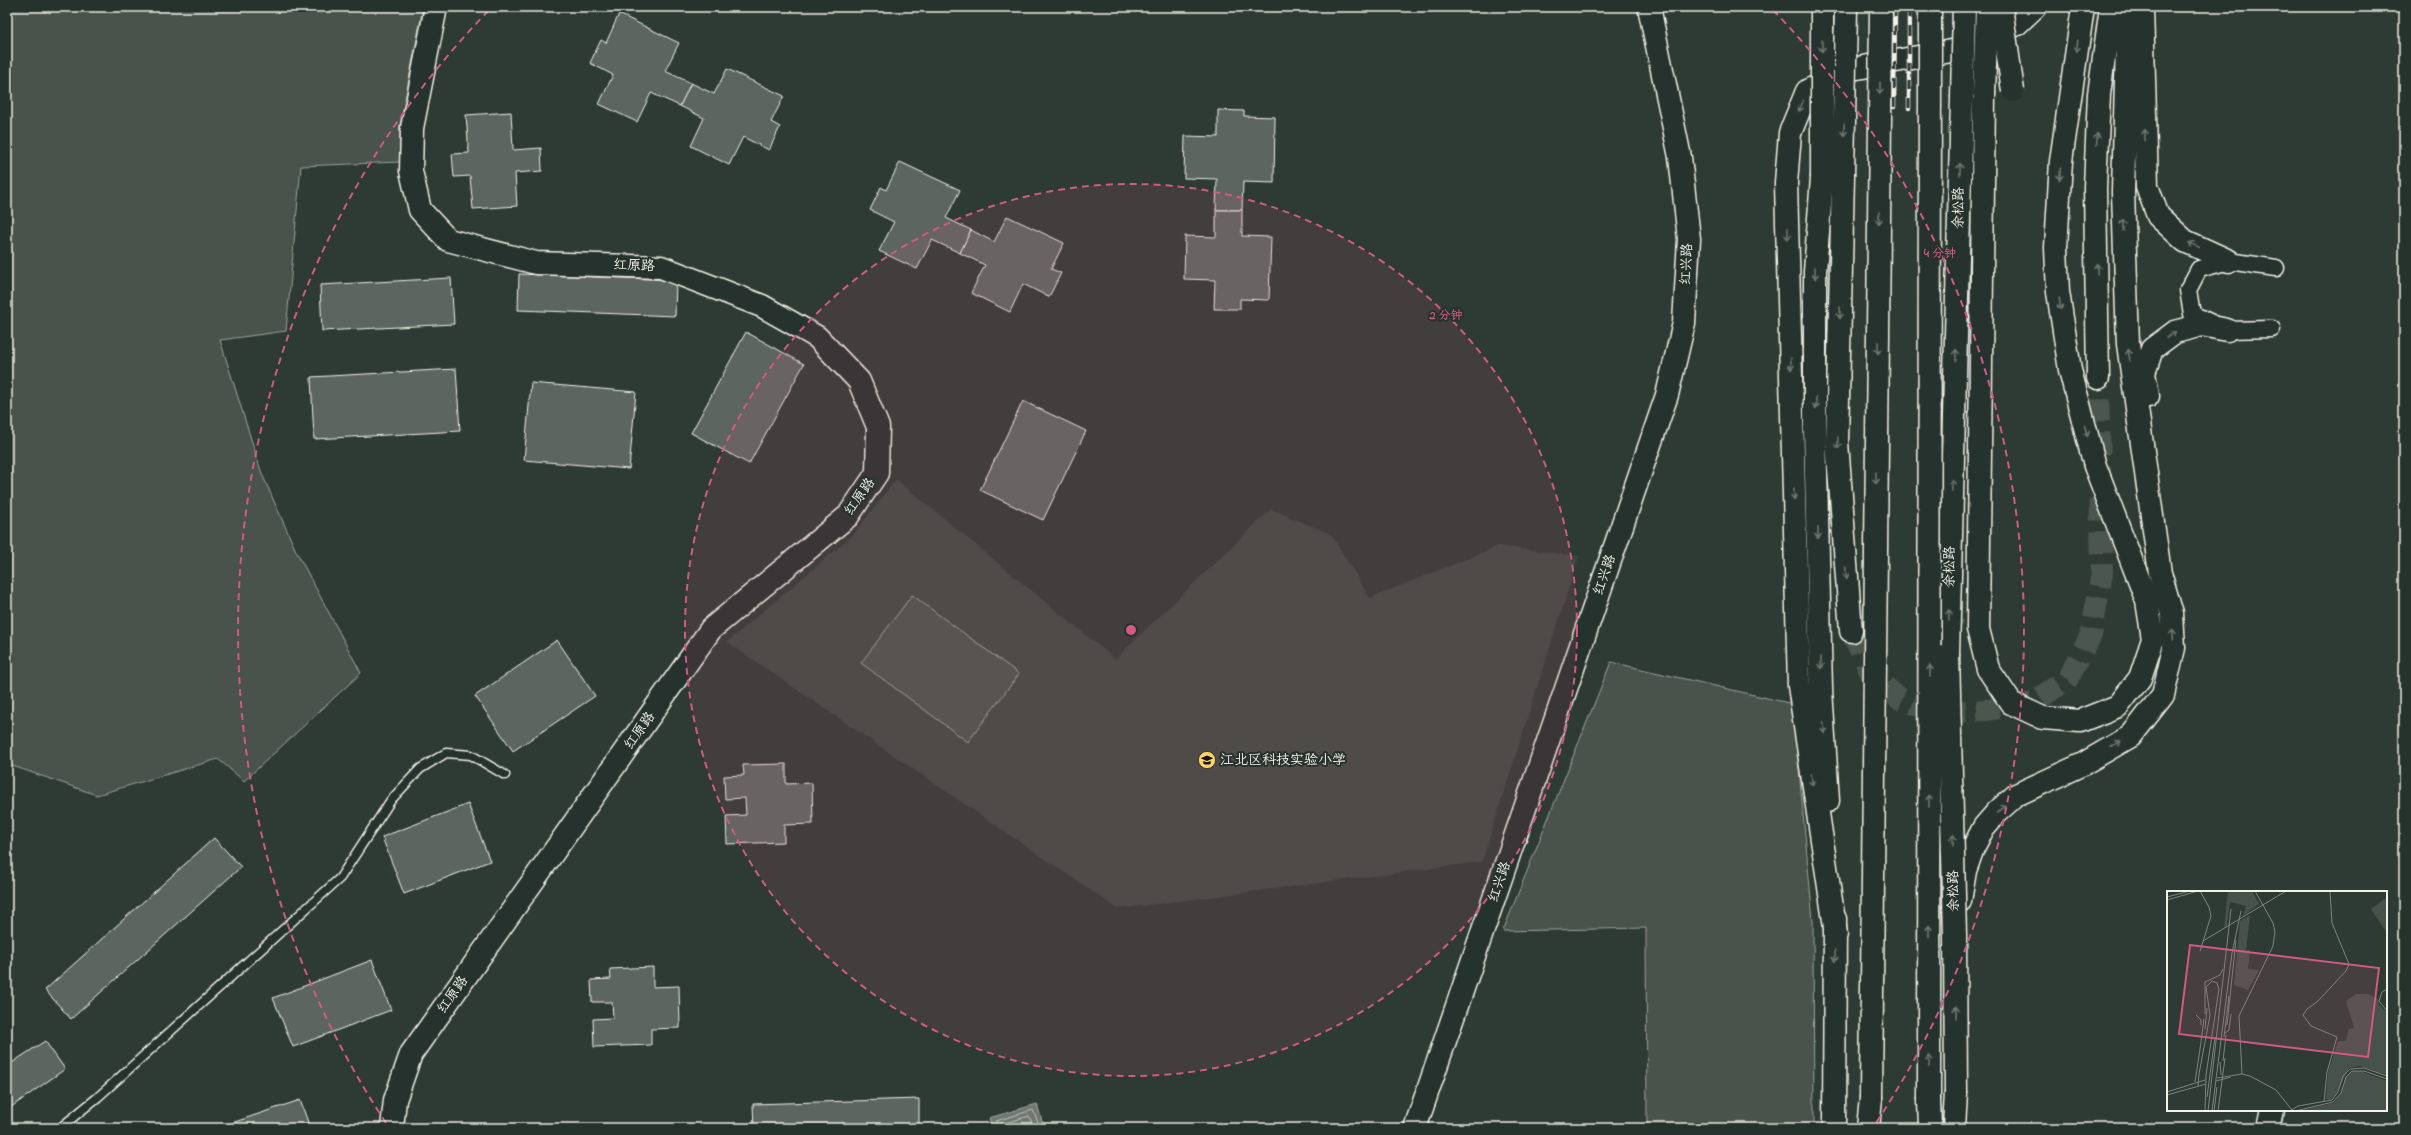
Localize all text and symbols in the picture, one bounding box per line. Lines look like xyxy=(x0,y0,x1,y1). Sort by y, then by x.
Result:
one-way arrow xyxy=(1818,39,1826,52)
one-way arrow xyxy=(2073,39,2081,52)
one-way arrow xyxy=(1876,81,1884,94)
one-way arrow xyxy=(1797,99,1804,111)
one-way arrow xyxy=(1840,123,1848,136)
one-way arrow xyxy=(2141,129,2149,142)
one-way arrow xyxy=(2093,133,2101,146)
one-way arrow xyxy=(1957,163,1964,176)
one-way arrow xyxy=(2056,167,2063,180)
street label: 余松路 xyxy=(1948,187,1970,229)
one-way arrow xyxy=(1875,211,1883,224)
one-way arrow xyxy=(2119,219,2127,232)
one-way arrow xyxy=(1784,227,1791,240)
one-way arrow xyxy=(2188,241,2200,248)
street label: 红兴路 xyxy=(1675,242,1699,286)
text: 4 分钟 xyxy=(1923,245,1956,263)
street label: 红原路 xyxy=(613,255,655,277)
one-way arrow xyxy=(2093,263,2101,276)
one-way arrow xyxy=(1812,266,1819,279)
one-way arrow xyxy=(2056,297,2063,310)
one-way arrow xyxy=(1836,306,1844,319)
text: 2 分钟 xyxy=(1429,307,1462,325)
one-way arrow xyxy=(2165,331,2176,339)
one-way arrow xyxy=(1874,341,1882,354)
one-way arrow xyxy=(1952,349,1960,362)
one-way arrow xyxy=(2125,349,2133,362)
one-way arrow xyxy=(1787,357,1795,370)
one-way arrow xyxy=(1812,396,1820,409)
one-way arrow xyxy=(2082,425,2090,438)
one-way arrow xyxy=(1834,436,1841,449)
one-way arrow xyxy=(1873,471,1880,484)
street label: 红原路 xyxy=(839,474,881,520)
one-way arrow xyxy=(1949,479,1956,492)
one-way arrow xyxy=(1790,487,1798,500)
one-way arrow xyxy=(1814,526,1822,539)
street label: 余松路 xyxy=(1939,546,1961,588)
street label: 红兴路 xyxy=(1588,552,1622,598)
one-way arrow xyxy=(1843,566,1850,579)
one-way arrow xyxy=(1945,609,1953,622)
centre of rings xyxy=(1124,623,1138,637)
one-way arrow xyxy=(2170,629,2177,642)
one-way arrow xyxy=(1817,656,1824,669)
one-way arrow xyxy=(1926,665,1934,678)
street label: 红原路 xyxy=(619,708,661,754)
one-way arrow xyxy=(1820,721,1827,734)
one-way arrow xyxy=(2110,740,2122,748)
school or university icon: 江北区科技实验小学 xyxy=(1197,750,1217,770)
place label: 江北区科技实验小学 xyxy=(1220,750,1346,771)
one-way arrow xyxy=(1808,773,1816,786)
one-way arrow xyxy=(1925,795,1933,808)
one-way arrow xyxy=(1995,805,2005,814)
one-way arrow xyxy=(1949,834,1957,847)
street label: 红兴路 xyxy=(1483,859,1517,905)
street label: 余松路 xyxy=(1943,870,1965,912)
inset map xyxy=(2167,891,2387,1111)
one-way arrow xyxy=(1925,925,1933,938)
one-way arrow xyxy=(1832,949,1839,962)
street label: 红原路 xyxy=(432,972,474,1018)
one-way arrow xyxy=(1952,1006,1960,1019)
one-way arrow xyxy=(1925,1055,1933,1068)

